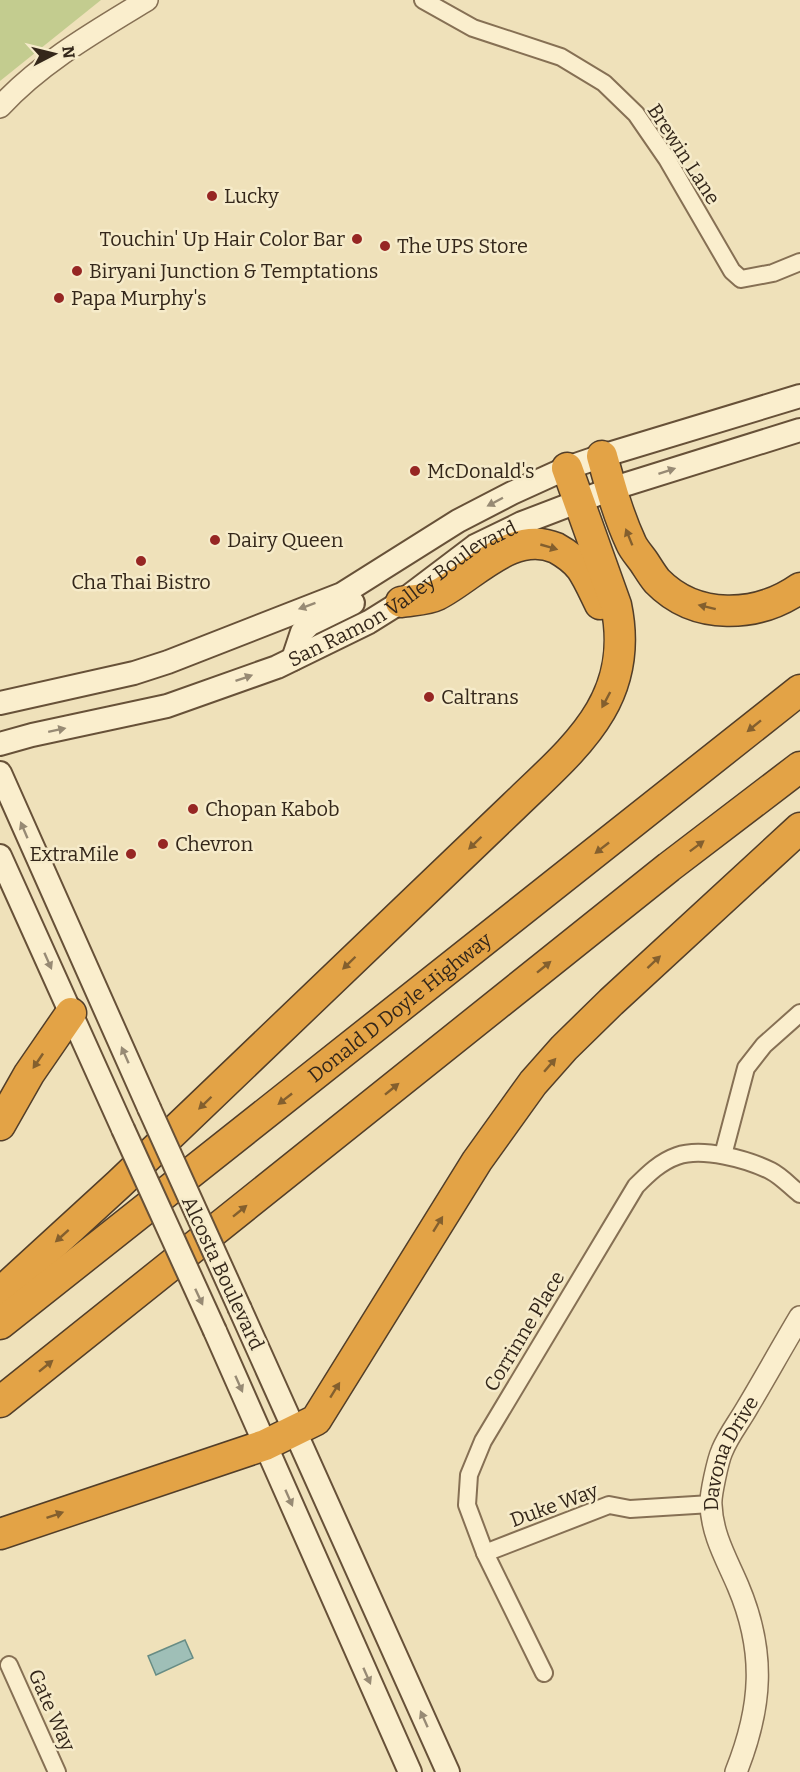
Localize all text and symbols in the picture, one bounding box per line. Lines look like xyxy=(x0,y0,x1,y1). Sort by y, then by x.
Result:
north arrow xyxy=(24,24,84,84)
text: N xyxy=(58,45,79,60)
street label: Brewin Lane xyxy=(643,99,725,209)
place label: Lucky xyxy=(224,184,279,208)
marker: Lucky xyxy=(205,189,219,203)
place label: Touchin' Up Hair Color Bar xyxy=(99,227,345,251)
marker: Touchin' Up Hair Color Bar xyxy=(350,232,364,246)
place label: The UPS Store xyxy=(397,234,528,258)
marker: The UPS Store xyxy=(378,239,392,253)
place label: Biryani Junction & Temptations xyxy=(89,259,378,283)
marker: Biryani Junction & Temptations xyxy=(70,264,84,278)
place label: Papa Murphy's xyxy=(71,286,207,310)
marker: Papa Murphy's xyxy=(52,291,66,305)
place label: McDonald's xyxy=(427,459,534,483)
marker: McDonald's xyxy=(408,464,422,478)
one-way arrow xyxy=(658,466,676,475)
one-way arrow xyxy=(487,497,504,507)
street label: San Ramon Valley Boulevard xyxy=(284,515,521,672)
place label: Dairy Queen xyxy=(227,528,344,552)
one-way arrow xyxy=(624,528,633,546)
marker: Dairy Queen xyxy=(208,533,222,547)
one-way arrow xyxy=(540,543,558,552)
marker: Cha Thai Bistro xyxy=(134,554,148,568)
place label: Cha Thai Bistro xyxy=(71,570,211,594)
one-way arrow xyxy=(298,602,316,612)
one-way arrow xyxy=(698,602,716,612)
one-way arrow xyxy=(236,673,254,683)
place label: Caltrans xyxy=(441,685,519,709)
marker: Caltrans xyxy=(422,690,436,704)
one-way arrow xyxy=(601,692,611,709)
one-way arrow xyxy=(747,720,762,732)
one-way arrow xyxy=(47,724,66,734)
place label: Chopan Kabob xyxy=(205,797,340,821)
marker: Chopan Kabob xyxy=(186,802,200,816)
one-way arrow xyxy=(19,821,28,839)
place label: Chevron xyxy=(175,832,254,856)
one-way arrow xyxy=(468,836,483,849)
marker: Chevron xyxy=(156,837,170,851)
one-way arrow xyxy=(689,840,705,852)
one-way arrow xyxy=(594,841,610,854)
place label: ExtraMile xyxy=(30,842,119,866)
marker: ExtraMile xyxy=(124,847,138,861)
street label: Donald D Doyle Highway xyxy=(303,927,496,1087)
one-way arrow xyxy=(43,953,53,971)
one-way arrow xyxy=(647,955,662,969)
one-way arrow xyxy=(343,956,357,970)
one-way arrow xyxy=(536,961,551,974)
one-way arrow xyxy=(119,1046,129,1064)
one-way arrow xyxy=(33,1053,44,1069)
one-way arrow xyxy=(543,1057,556,1073)
one-way arrow xyxy=(384,1082,400,1095)
one-way arrow xyxy=(277,1093,292,1105)
one-way arrow xyxy=(198,1095,212,1109)
street label: Alcosta Boulevard xyxy=(177,1192,269,1354)
one-way arrow xyxy=(232,1205,247,1217)
one-way arrow xyxy=(432,1216,443,1232)
one-way arrow xyxy=(55,1229,70,1243)
street label: Corrinne Place xyxy=(479,1266,569,1396)
one-way arrow xyxy=(195,1288,204,1305)
one-way arrow xyxy=(38,1360,53,1372)
one-way arrow xyxy=(234,1376,243,1393)
one-way arrow xyxy=(329,1382,340,1398)
street label: Davona Drive xyxy=(699,1392,763,1512)
street label: Duke Way xyxy=(507,1478,602,1532)
one-way arrow xyxy=(284,1489,294,1507)
one-way arrow xyxy=(46,1510,64,1519)
street label: Gate Way xyxy=(23,1665,81,1755)
one-way arrow xyxy=(363,1668,372,1685)
one-way arrow xyxy=(420,1710,429,1727)

